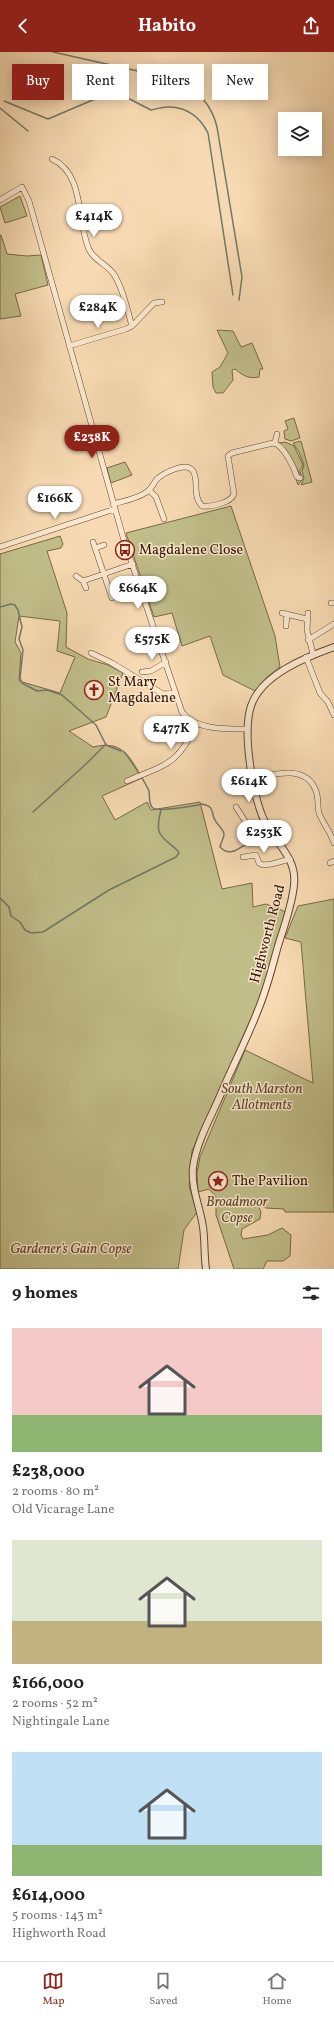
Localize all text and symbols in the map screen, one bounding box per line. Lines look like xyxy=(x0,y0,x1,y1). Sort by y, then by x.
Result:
text: Habito xyxy=(138,14,196,39)
icon: back xyxy=(12,15,34,37)
icon: share xyxy=(300,15,322,37)
chip: Buy xyxy=(12,64,64,100)
chip: Rent xyxy=(72,64,129,100)
chip: Filters xyxy=(137,64,204,100)
chip: New xyxy=(212,64,268,100)
map controls xyxy=(278,112,322,156)
button: layers xyxy=(278,112,322,156)
pin: £414K xyxy=(66,204,122,238)
text: £414K xyxy=(75,208,113,226)
pin: £284K xyxy=(70,295,126,329)
text: £284K xyxy=(79,299,117,317)
pin: £238K xyxy=(64,425,120,459)
text: £238K xyxy=(73,429,111,447)
pin: £166K xyxy=(27,486,83,520)
text: £166K xyxy=(37,490,73,508)
bus stop icon: Magdalene Close xyxy=(114,539,136,561)
place label: Magdalene Close xyxy=(139,541,243,560)
pin: £664K xyxy=(110,576,166,610)
text: £664K xyxy=(119,580,157,598)
pin: £575K xyxy=(124,627,180,661)
text: £575K xyxy=(134,631,170,649)
place label: St Mary Magdalene xyxy=(108,673,176,708)
church icon: St Mary Magdalene xyxy=(83,679,105,701)
pin: £477K xyxy=(143,716,199,750)
text: £477K xyxy=(152,720,190,738)
pin: £614K xyxy=(221,769,277,803)
text: £614K xyxy=(230,773,268,791)
pin: £253K xyxy=(236,820,292,854)
text: £253K xyxy=(246,824,282,842)
street label: Highworth Road xyxy=(246,882,290,985)
park label: South Marston Allotments xyxy=(222,1080,302,1115)
place icon: The Pavilion xyxy=(207,1170,229,1192)
place label: The Pavilion xyxy=(232,1172,308,1191)
park label: Broadmoor Copse xyxy=(206,1193,269,1228)
park label: Gardener's Gain Copse xyxy=(10,1240,132,1259)
text: 9 homes xyxy=(12,1282,78,1305)
icon: filters xyxy=(300,1282,322,1304)
icon: home xyxy=(131,1354,203,1426)
text: £238,000 xyxy=(12,1460,85,1483)
text: 2 rooms · 80 m² xyxy=(12,1483,99,1501)
text: Old Vicarage Lane xyxy=(12,1501,114,1519)
icon: home xyxy=(131,1566,203,1638)
text: £166,000 xyxy=(12,1672,84,1695)
text: 2 rooms · 52 m² xyxy=(12,1695,98,1713)
text: Nightingale Lane xyxy=(12,1713,110,1731)
icon: home xyxy=(131,1778,203,1850)
text: £614,000 xyxy=(12,1884,85,1907)
text: 5 rooms · 143 m² xyxy=(12,1907,103,1925)
text: Highworth Road xyxy=(12,1925,106,1943)
tab: Map xyxy=(42,1970,64,2009)
tab: Saved xyxy=(149,1970,178,2009)
tab: Home xyxy=(262,1970,292,2009)

